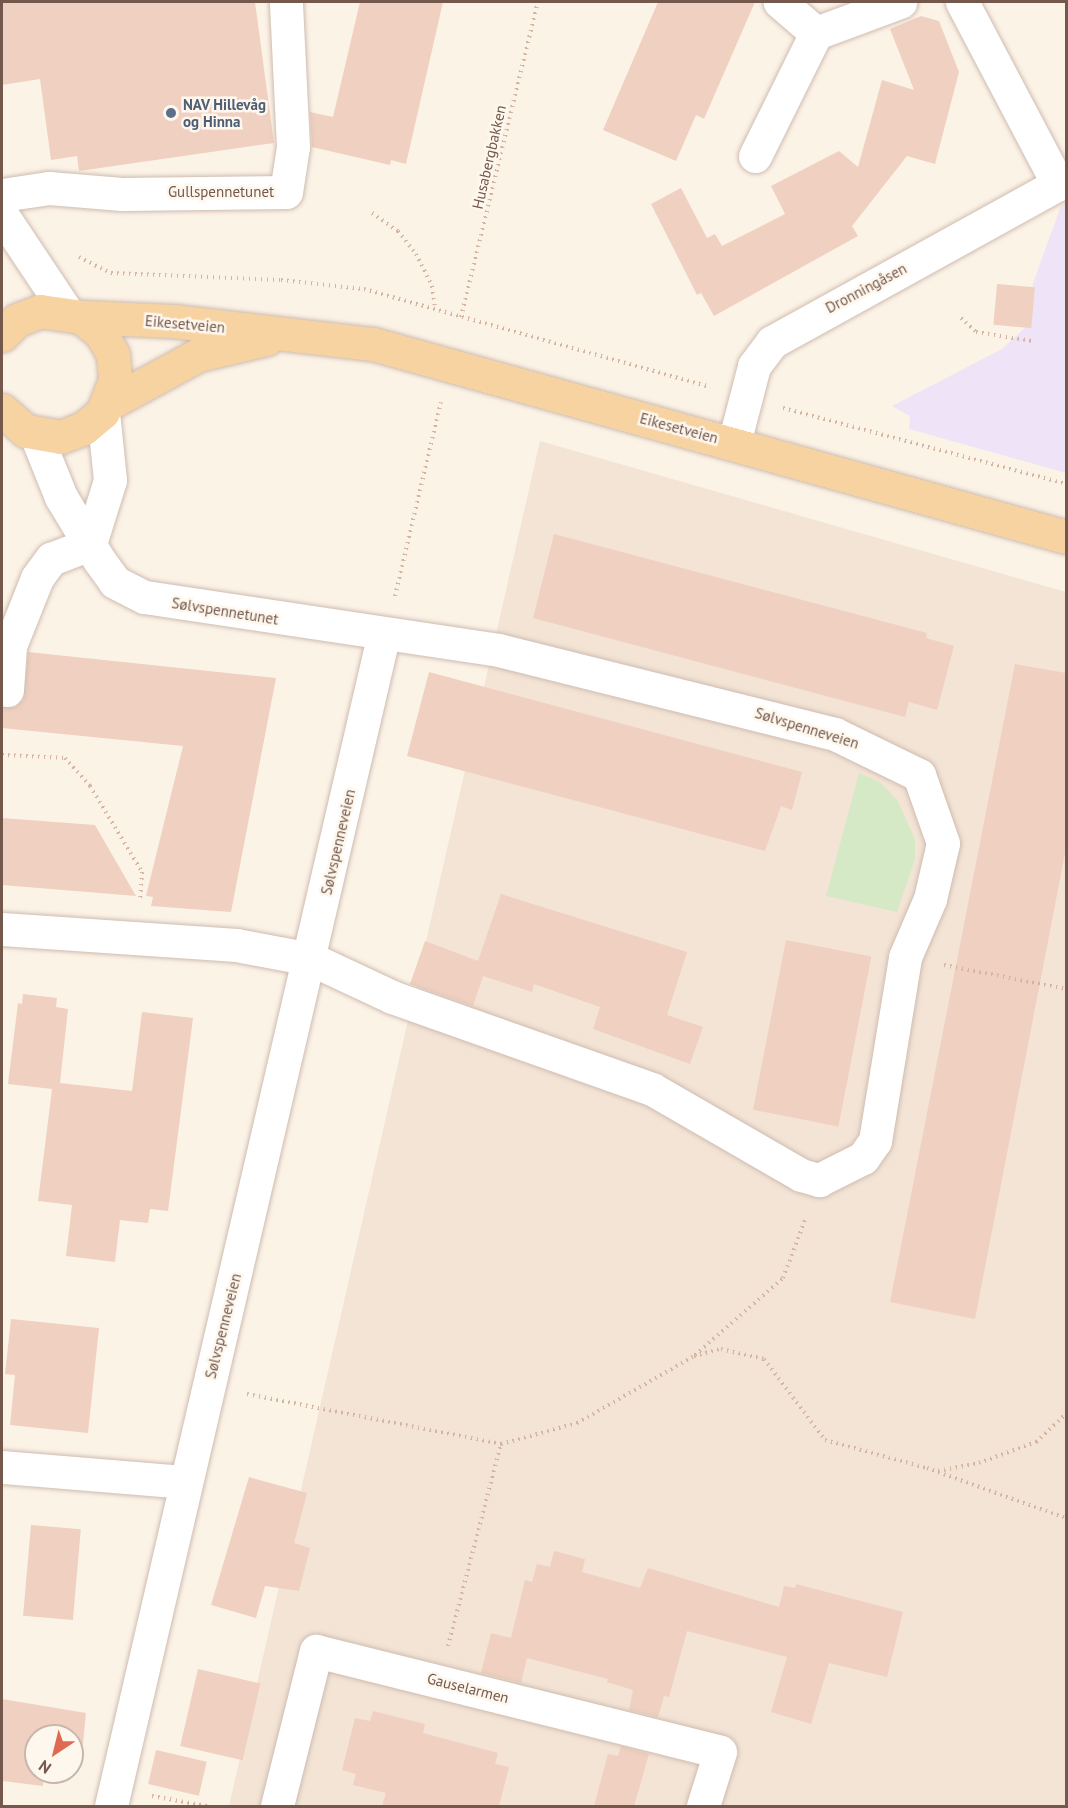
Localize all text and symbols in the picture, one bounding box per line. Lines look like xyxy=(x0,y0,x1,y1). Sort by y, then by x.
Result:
place label: NAV Hillevåg og Hinna xyxy=(183,95,266,130)
street label: Husabergbakken xyxy=(468,103,510,211)
marker: NAV Hillevåg og Hinna xyxy=(164,106,178,120)
street label: Gullspennetunet xyxy=(168,183,274,201)
street label: Dronningåsen xyxy=(822,259,910,317)
street label: Eikesetveien xyxy=(144,312,226,336)
street label: Eikesetveien xyxy=(638,409,720,447)
street label: Sølvspennetunet xyxy=(170,594,280,628)
street label: Sølvspenneveien xyxy=(753,704,861,752)
street label: Sølvspenneveien xyxy=(317,787,359,897)
street label: Sølvspenneveien xyxy=(201,1271,245,1381)
street label: Gauselarmen xyxy=(425,1669,511,1707)
north arrow xyxy=(24,1724,84,1784)
text: N xyxy=(35,1756,55,1778)

